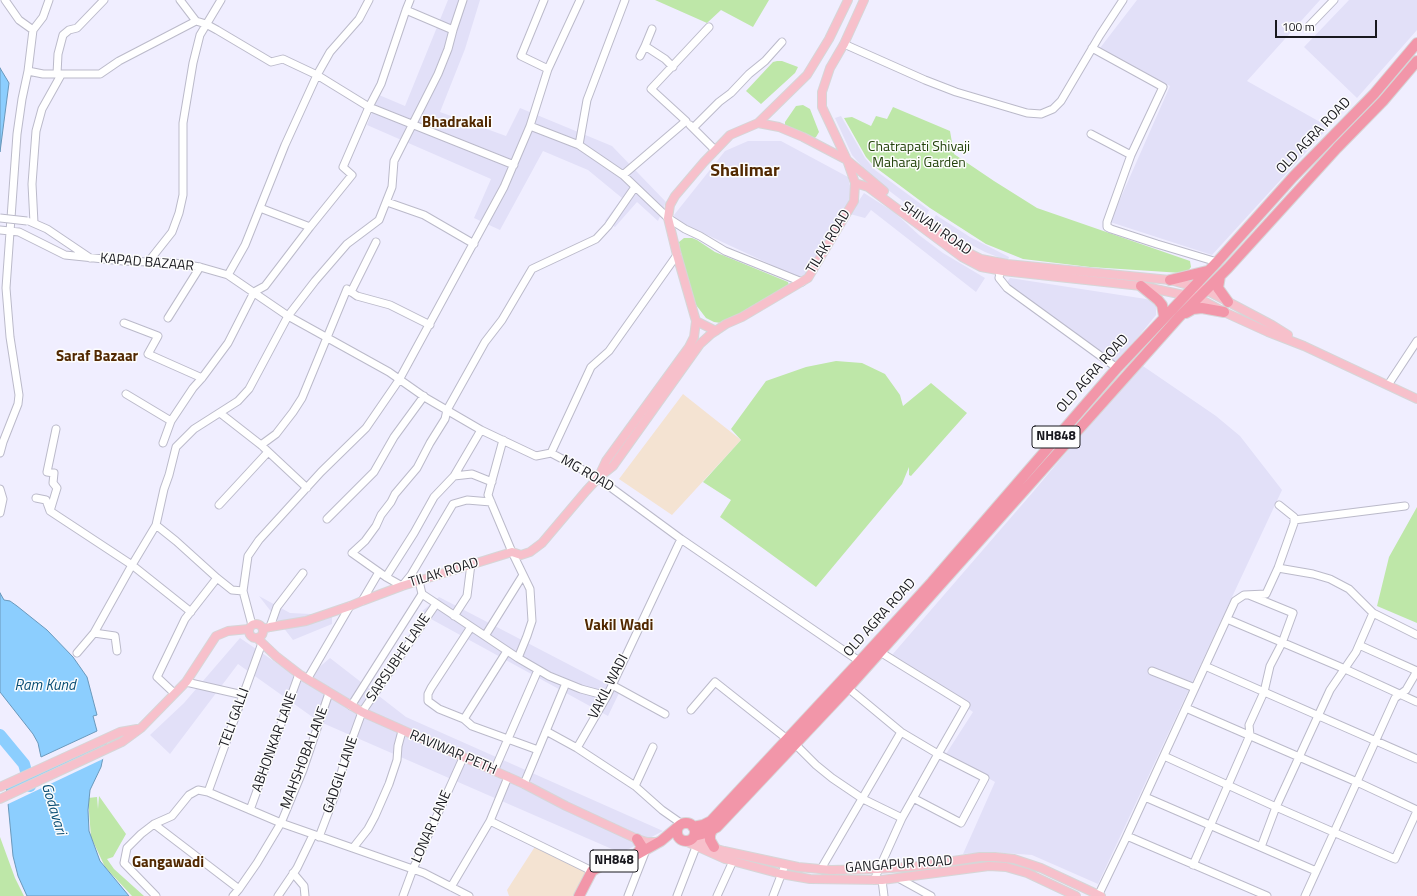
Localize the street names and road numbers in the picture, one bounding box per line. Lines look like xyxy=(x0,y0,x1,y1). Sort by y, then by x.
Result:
street label: OLD AGRA ROAD xyxy=(1273,94,1355,178)
street label: SHIVAJI ROAD xyxy=(898,199,974,259)
street label: TILAK ROAD xyxy=(803,207,855,277)
street label: KAPAD BAZAAR xyxy=(99,251,195,275)
street label: OLD AGRA ROAD xyxy=(1053,331,1133,417)
road number: NH848 xyxy=(1032,426,1080,448)
street label: MG ROAD xyxy=(557,452,617,496)
street label: TILAK ROAD xyxy=(407,554,481,592)
street label: OLD AGRA ROAD xyxy=(840,575,920,661)
street label: SARSUBHE LANE xyxy=(363,611,435,705)
street label: VAKIL WADI xyxy=(586,652,632,722)
street label: TELI GALLI xyxy=(216,686,254,750)
street label: ABHONKAR LANE xyxy=(249,690,301,794)
street label: MAHSHOBA LANE xyxy=(278,705,332,811)
street label: RAVIWAR PETH xyxy=(407,727,499,779)
street label: GADGIL LANE xyxy=(320,734,362,816)
street label: LONAR LANE xyxy=(409,788,455,866)
road number: NH848 xyxy=(590,850,638,872)
street label: GANGAPUR ROAD xyxy=(845,853,953,877)

